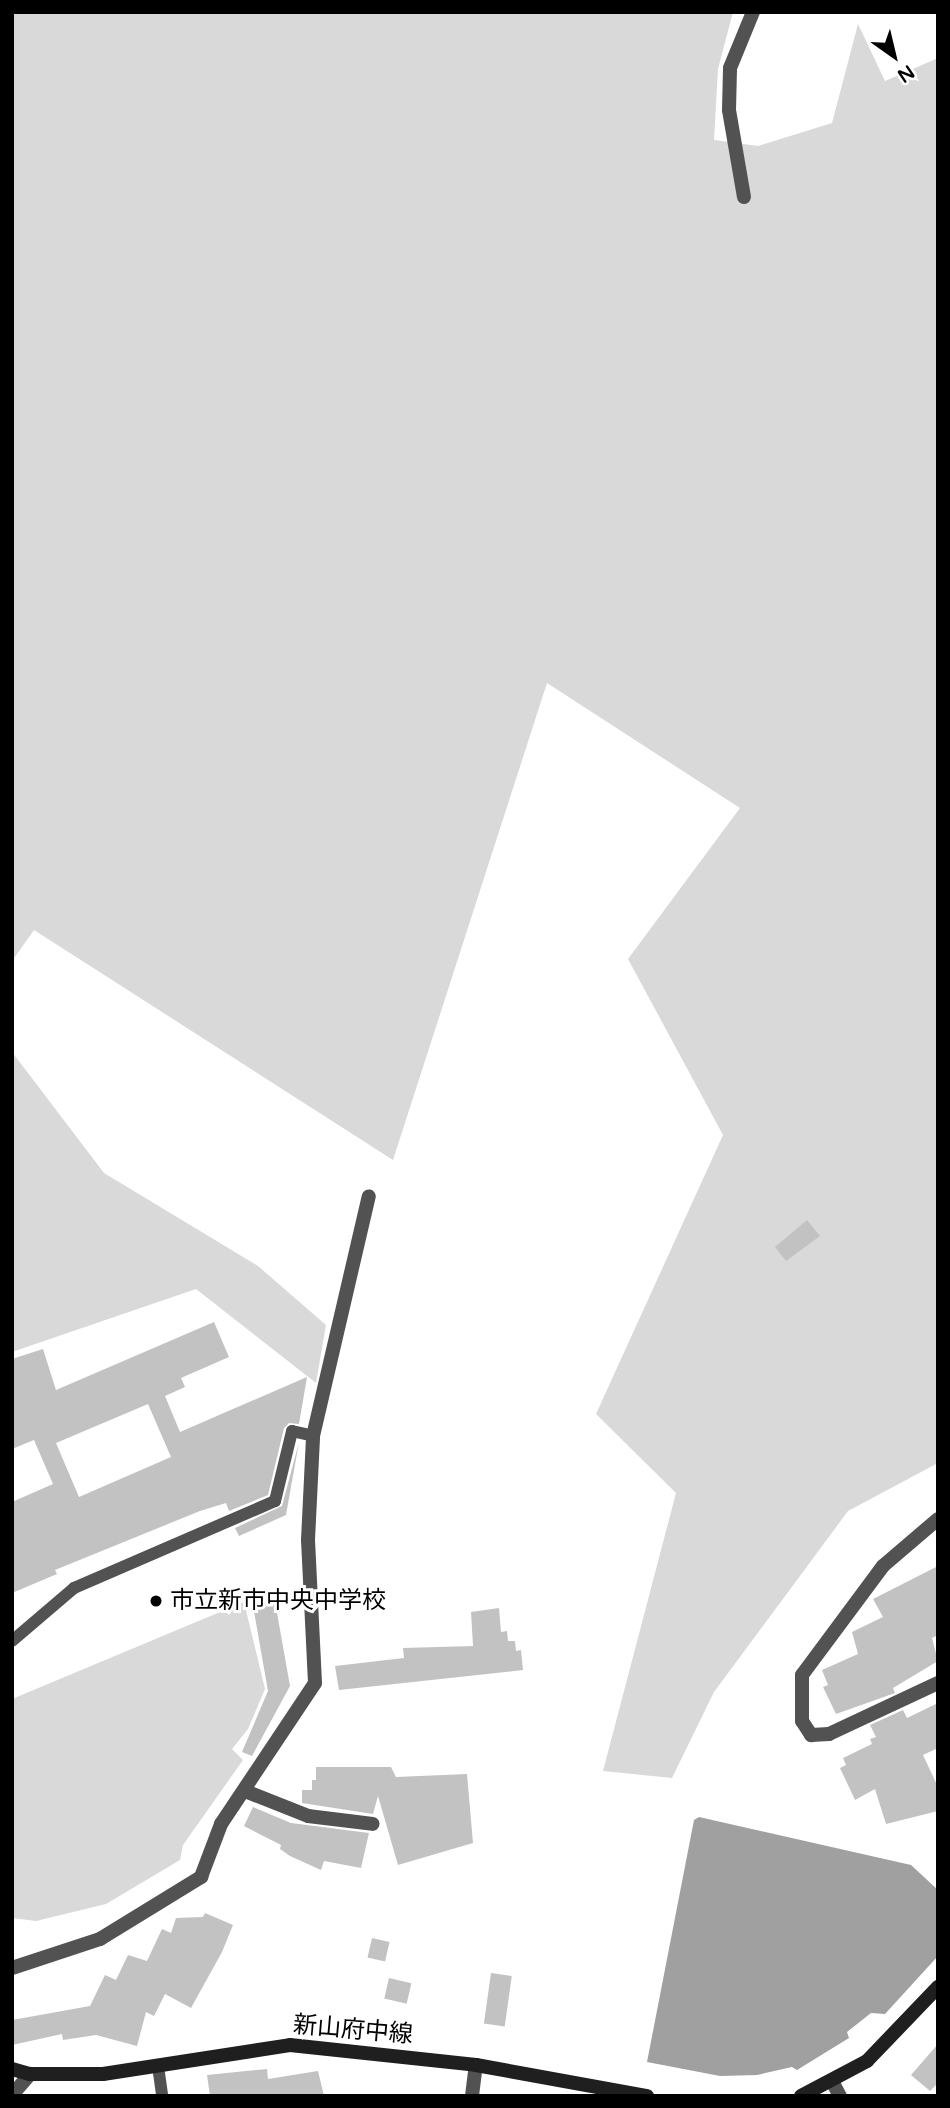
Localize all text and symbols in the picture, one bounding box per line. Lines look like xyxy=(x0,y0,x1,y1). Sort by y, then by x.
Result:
north arrow xyxy=(859,21,929,91)
text: N xyxy=(893,60,918,87)
place label: 市立新市中央中学校 xyxy=(170,1587,386,1615)
marker: 市立新市中央中学校 xyxy=(148,1593,164,1609)
street label: 新山府中線 xyxy=(292,2010,414,2050)

